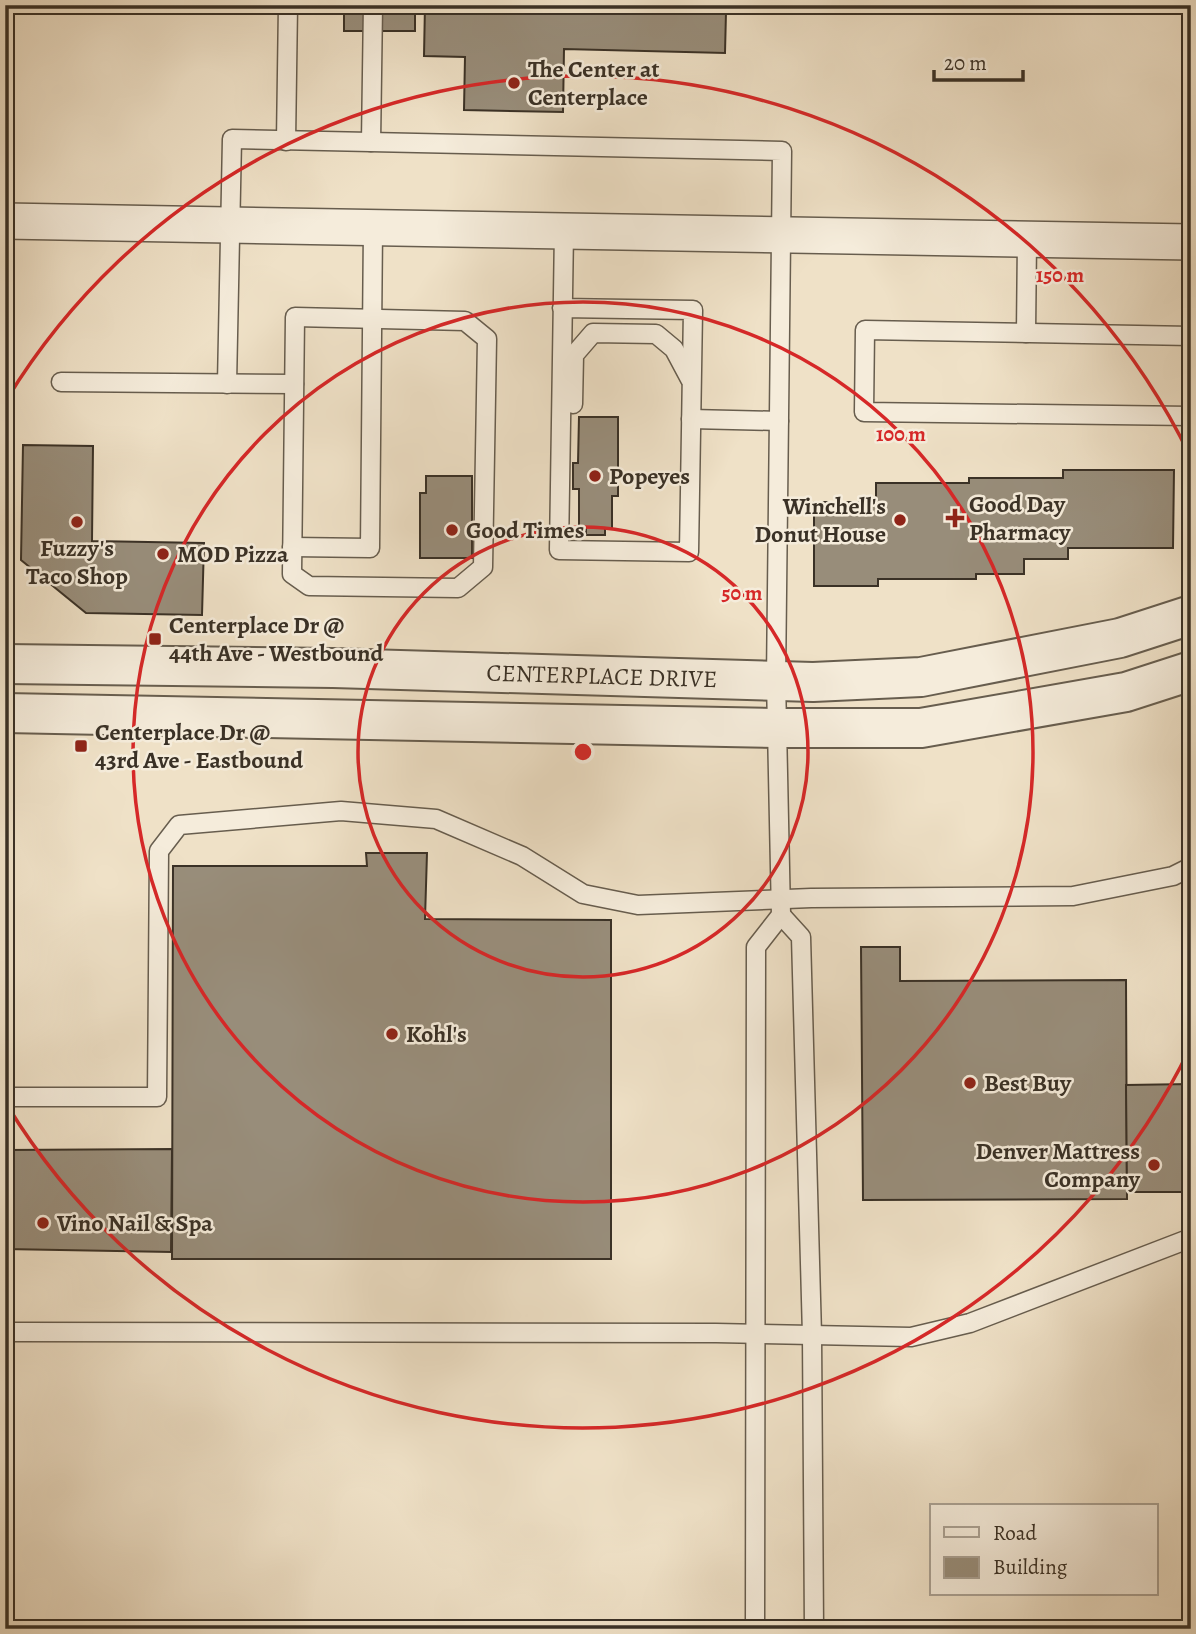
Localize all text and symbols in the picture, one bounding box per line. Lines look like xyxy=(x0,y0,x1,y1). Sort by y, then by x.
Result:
scale bar xyxy=(934,38,1023,82)
text: 20 m xyxy=(944,49,987,77)
place label: The Center at Centerplace xyxy=(528,53,660,113)
marker: The Center at Centerplace xyxy=(506,75,522,91)
text: 150 m xyxy=(1036,261,1085,289)
text: 100 m xyxy=(876,420,926,448)
place label: Popeyes xyxy=(609,460,690,492)
marker: Popeyes xyxy=(587,468,603,484)
place label: Good Day Pharmacy xyxy=(969,488,1071,548)
place label: Winchell's Donut House xyxy=(755,490,886,550)
marker: Good Day Pharmacy xyxy=(947,510,963,526)
marker: Winchell's Donut House xyxy=(892,512,908,528)
marker: Fuzzy's Taco Shop xyxy=(69,514,85,530)
place label: Good Times xyxy=(466,514,584,546)
marker: Good Times xyxy=(444,522,460,538)
place label: Fuzzy's Taco Shop xyxy=(26,532,128,592)
place label: MOD Pizza xyxy=(177,538,289,570)
marker: MOD Pizza xyxy=(155,546,171,562)
text: 50 m xyxy=(722,579,763,607)
place label: Centerplace Dr @ 44th Ave - Westbound xyxy=(169,609,384,669)
marker: Centerplace Dr @ 44th Ave - Westbound xyxy=(147,631,163,647)
street label: CENTERPLACE DRIVE xyxy=(486,656,718,695)
place label: Centerplace Dr @ 43rd Ave - Eastbound xyxy=(95,716,303,776)
marker: Centerplace Dr @ 43rd Ave - Eastbound xyxy=(73,738,89,754)
centre of rings xyxy=(571,740,595,764)
place label: Kohl's xyxy=(406,1018,467,1050)
marker: Kohl's xyxy=(384,1026,400,1042)
place label: Best Buy xyxy=(984,1067,1072,1099)
marker: Best Buy xyxy=(962,1075,978,1091)
place label: Denver Mattress Company xyxy=(975,1135,1141,1195)
marker: Denver Mattress Company xyxy=(1146,1157,1162,1173)
place label: Vino Nail & Spa xyxy=(56,1207,213,1239)
marker: Vino Nail & Spa xyxy=(35,1215,51,1231)
legend xyxy=(930,1504,1158,1596)
text: Road xyxy=(993,1519,1037,1547)
text: Building xyxy=(993,1553,1068,1581)

